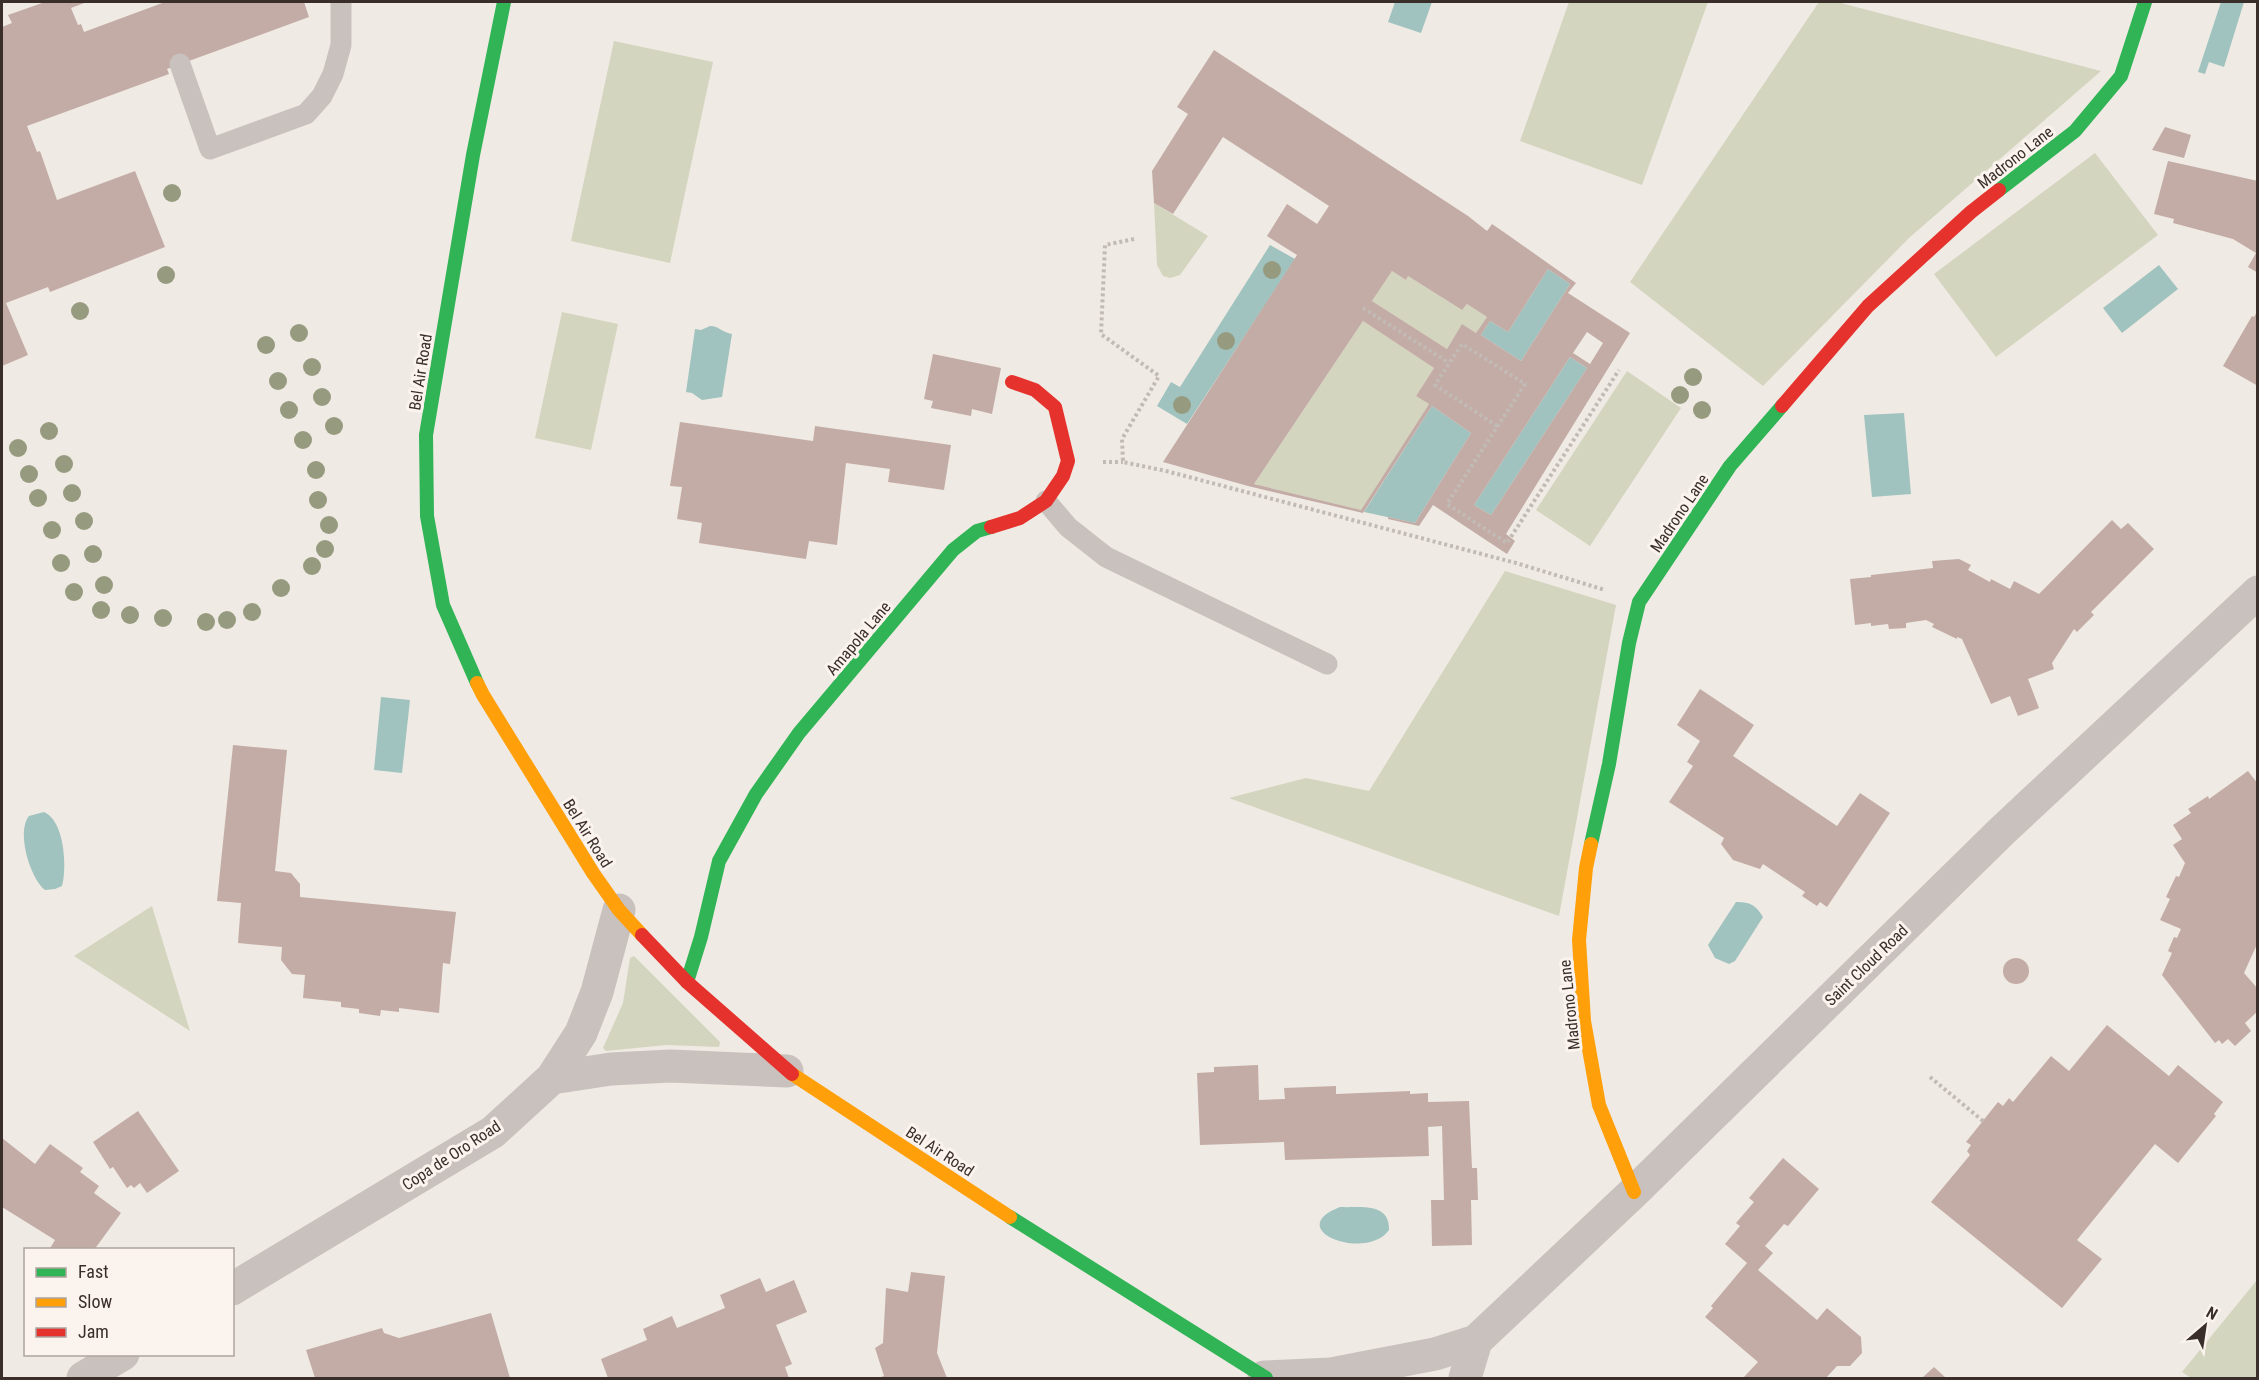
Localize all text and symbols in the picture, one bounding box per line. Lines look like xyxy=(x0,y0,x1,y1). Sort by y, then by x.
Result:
street label: Madrono Lane xyxy=(1974,122,2057,193)
street label: Bel Air Road xyxy=(405,332,436,412)
street label: Madrono Lane xyxy=(1646,470,1713,556)
street label: Amapola Lane xyxy=(822,598,895,679)
street label: Bel Air Road xyxy=(559,796,616,871)
street label: Saint Cloud Road xyxy=(1821,921,1912,1010)
street label: Madrono Lane xyxy=(1555,959,1584,1051)
street label: Copa de Oro Road xyxy=(398,1117,504,1194)
street label: Bel Air Road xyxy=(902,1122,977,1180)
legend xyxy=(24,1248,234,1356)
text: Fast xyxy=(78,1261,109,1282)
text: Slow xyxy=(78,1291,113,1312)
north arrow xyxy=(2175,1296,2235,1356)
text: N xyxy=(2203,1303,2221,1324)
text: Jam xyxy=(78,1321,109,1342)

